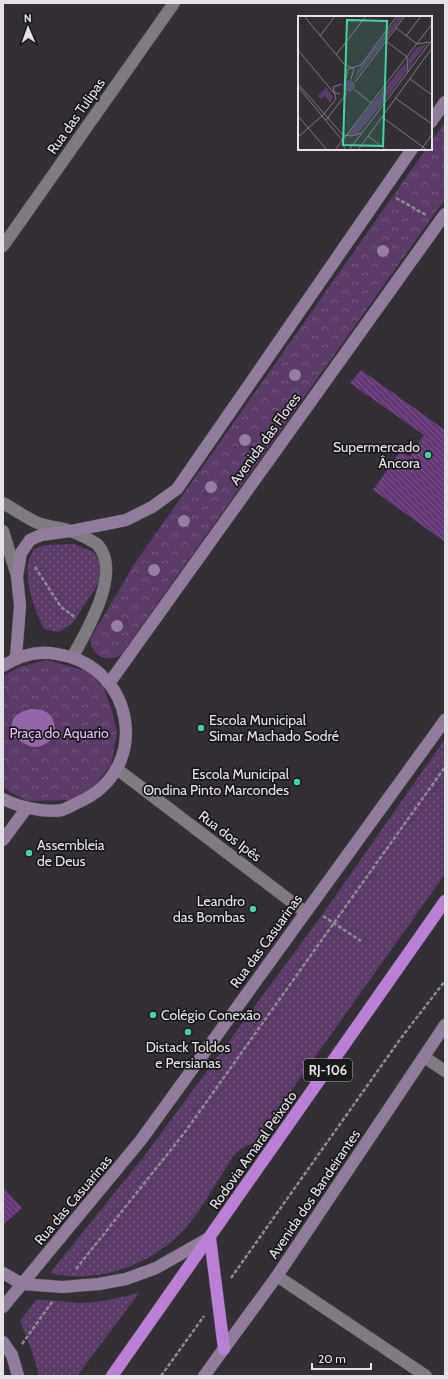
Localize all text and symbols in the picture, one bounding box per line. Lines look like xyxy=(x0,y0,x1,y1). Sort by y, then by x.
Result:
north arrow xyxy=(8,8,48,48)
text: N xyxy=(24,11,32,25)
inset map xyxy=(298,16,432,150)
street label: Rua das Tulipas xyxy=(43,74,109,158)
street label: Avenida das Flores xyxy=(226,389,305,489)
place label: Supermercado Âncora xyxy=(333,438,420,472)
marker: Supermercado Âncora xyxy=(423,450,433,460)
place label: Escola Municipal Simar Machado Sodré xyxy=(209,711,339,745)
marker: Escola Municipal Simar Machado Sodré xyxy=(196,723,206,733)
park label: Praça do Aquario xyxy=(9,724,109,742)
place label: Escola Municipal Ondina Pinto Marcondes xyxy=(143,765,290,799)
marker: Escola Municipal Ondina Pinto Marcondes xyxy=(292,777,302,787)
street label: Rua dos Ipês xyxy=(195,807,265,866)
place label: Assembleia de Deus xyxy=(37,836,105,870)
marker: Assembleia de Deus xyxy=(24,848,34,858)
street label: Rua das Casuarinas xyxy=(226,890,306,992)
place label: Leandro das Bombas xyxy=(173,892,245,926)
marker: Leandro das Bombas xyxy=(248,904,258,914)
place label: Colégio Conexão xyxy=(161,1006,261,1024)
marker: Colégio Conexão xyxy=(148,1010,158,1020)
marker: Distack Toldos e Persianas xyxy=(183,1027,193,1037)
place label: Distack Toldos e Persianas xyxy=(146,1038,231,1072)
road number: RJ-106 xyxy=(304,1059,352,1081)
street label: Rodovia Amaral Peixoto xyxy=(205,1087,301,1213)
street label: Avenida dos Bandeirantes xyxy=(264,1126,364,1262)
street label: Rua das Casuarinas xyxy=(30,1151,116,1249)
scale bar xyxy=(312,1345,371,1371)
text: 20 m xyxy=(318,1351,346,1366)

